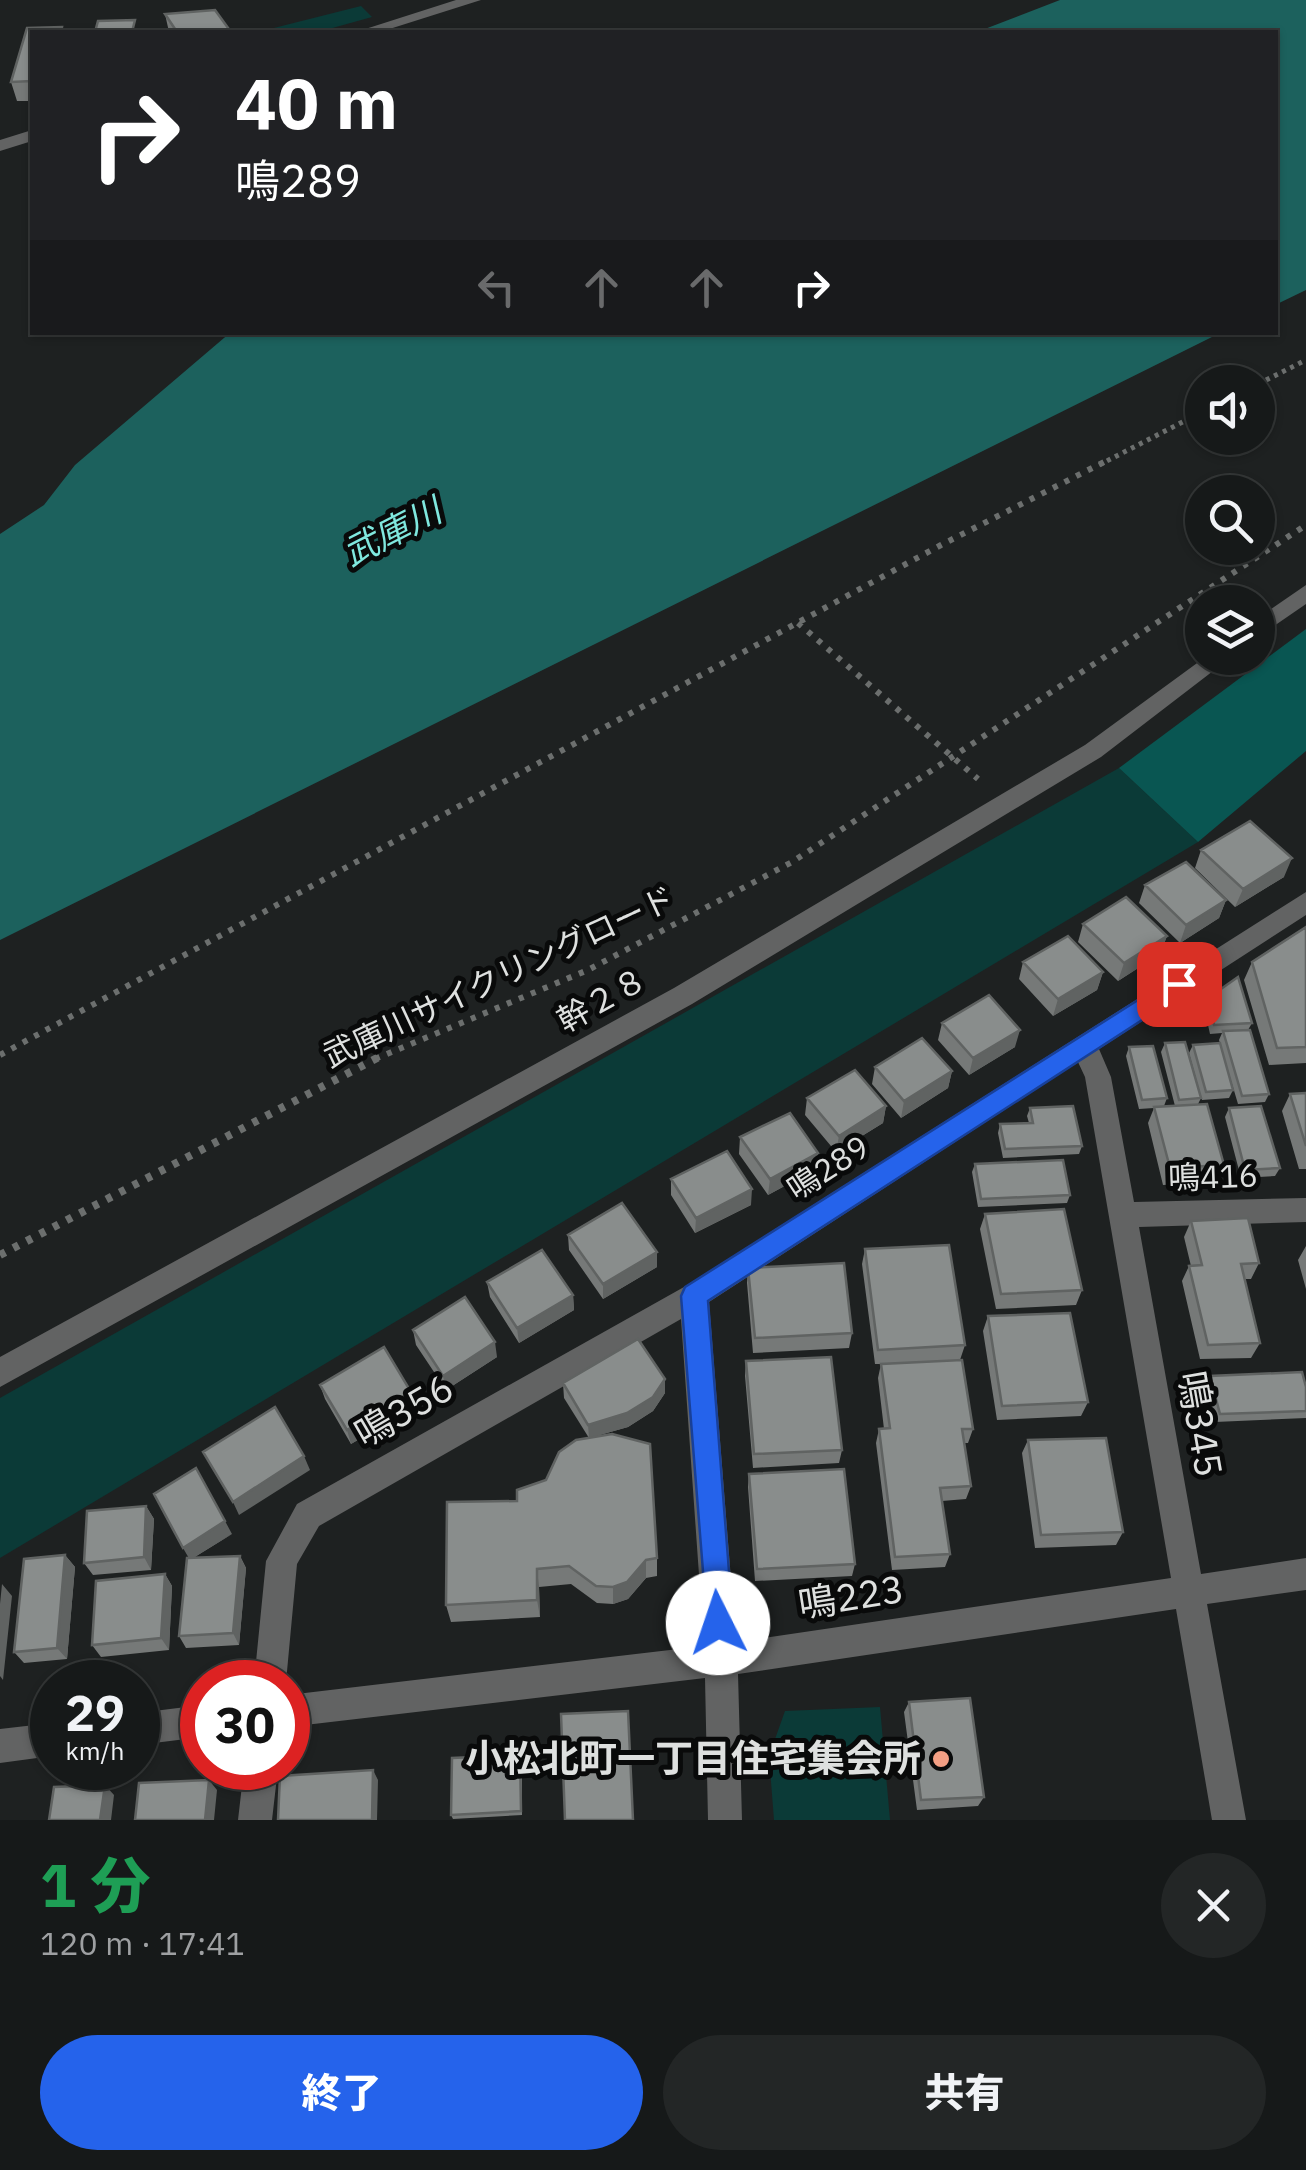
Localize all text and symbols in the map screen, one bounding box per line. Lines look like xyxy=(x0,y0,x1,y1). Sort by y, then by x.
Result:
text: 40 m xyxy=(235,57,398,148)
icon: right xyxy=(70,70,200,200)
text: 鳴289 xyxy=(235,151,361,209)
icon: left xyxy=(469,260,524,315)
icon: ahead xyxy=(574,260,629,315)
icon: ahead xyxy=(679,260,734,315)
icon: right xyxy=(784,260,839,315)
map controls xyxy=(1185,365,1275,675)
button: sound xyxy=(1185,365,1275,455)
button: search xyxy=(1185,475,1275,565)
water label: 武庫川 xyxy=(334,485,452,575)
button: layers xyxy=(1185,585,1275,675)
street label: 武庫川サイクリングロード xyxy=(316,876,681,1076)
pin xyxy=(1137,942,1222,1027)
street label: 幹２８ xyxy=(549,957,654,1041)
icon: arrive xyxy=(1152,957,1207,1012)
street label: 鳴289 xyxy=(778,1125,876,1209)
street label: 鳴416 xyxy=(1167,1153,1258,1199)
street label: 鳴356 xyxy=(345,1362,462,1458)
street label: 鳴345 xyxy=(1168,1367,1235,1480)
street label: 鳴223 xyxy=(794,1563,907,1628)
position arrow xyxy=(666,1571,770,1675)
speed limit sign: 30 xyxy=(180,1660,310,1790)
text: 29 xyxy=(65,1680,125,1745)
place label: 小松北町一丁目住宅集会所 xyxy=(465,1733,921,1782)
text: km/h xyxy=(66,1734,124,1767)
marker: 小松北町一丁目住宅集会所 xyxy=(930,1748,952,1770)
text: 1 分 xyxy=(40,1845,150,1924)
button: close xyxy=(1161,1853,1266,1958)
text: 120 m · 17:41 xyxy=(40,1922,245,1964)
button: 終了 xyxy=(40,2035,643,2150)
button: 共有 xyxy=(663,2035,1266,2150)

